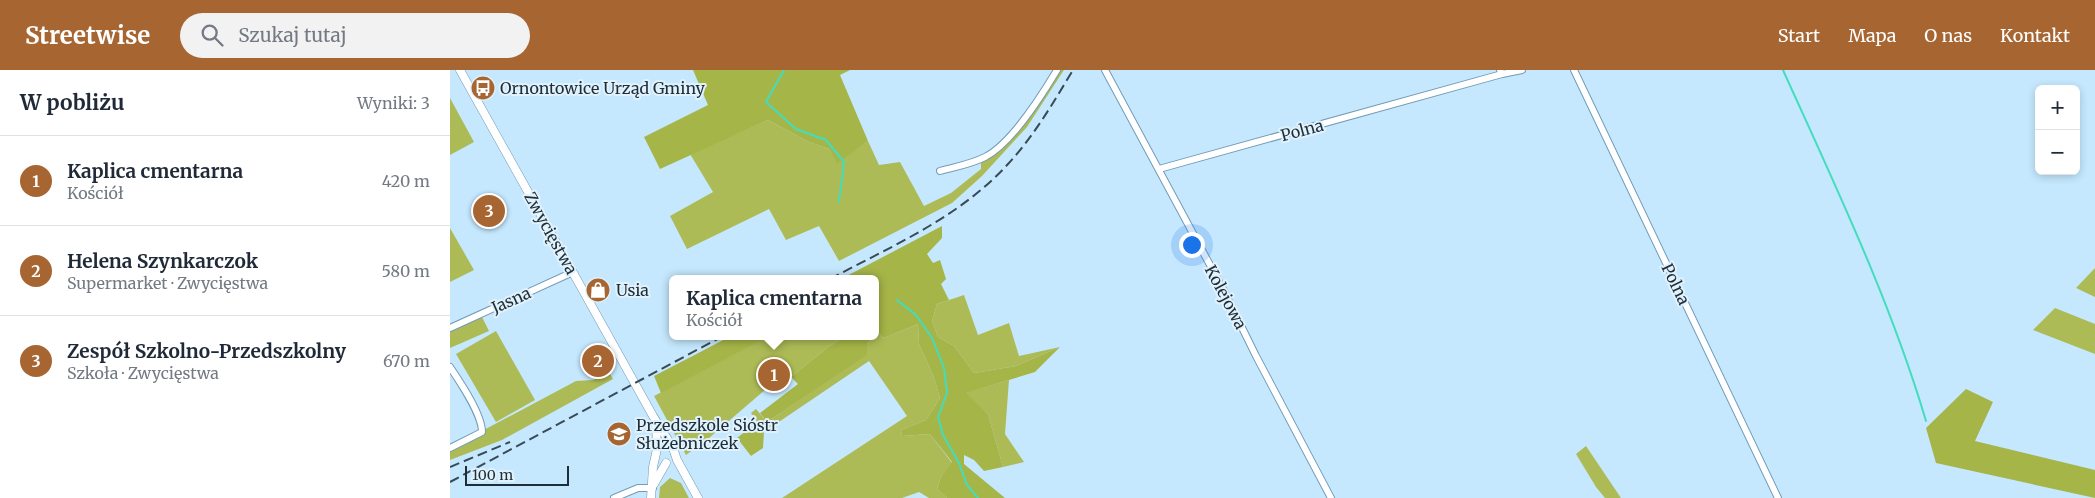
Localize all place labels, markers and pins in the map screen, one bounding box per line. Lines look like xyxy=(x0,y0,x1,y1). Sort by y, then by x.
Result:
bus stop icon: Ornontowice Urząd Gminy xyxy=(470,75,496,101)
place label: Ornontowice Urząd Gminy xyxy=(500,78,706,98)
pin: 3 xyxy=(473,192,505,230)
shop icon: Usia xyxy=(585,277,611,303)
place label: Usia xyxy=(616,280,649,300)
pin: 2 xyxy=(582,342,614,380)
pin: 1 xyxy=(758,356,790,394)
place label: Przedszkole Sióstr Służebniczek xyxy=(636,415,778,453)
school or university icon: Przedszkole Sióstr Służebniczek xyxy=(606,421,632,447)

